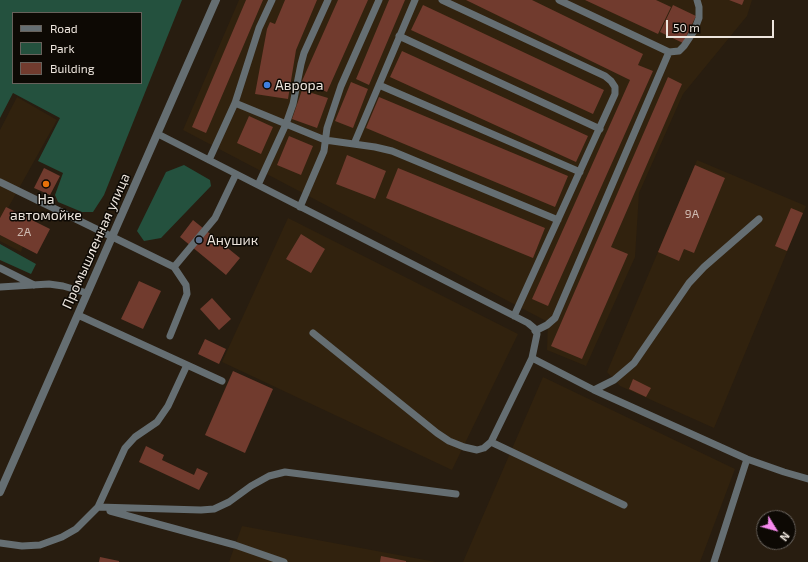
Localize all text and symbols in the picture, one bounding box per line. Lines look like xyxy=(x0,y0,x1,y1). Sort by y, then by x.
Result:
legend xyxy=(12,12,142,84)
scale bar xyxy=(668,12,776,38)
text: 50 m xyxy=(673,20,700,34)
text: Road xyxy=(50,21,78,35)
text: Park xyxy=(50,41,75,55)
text: Building xyxy=(50,61,94,75)
place label: Аврора xyxy=(275,77,324,93)
marker: Аврора xyxy=(262,80,272,90)
street label: Промышленная улица xyxy=(59,171,133,311)
marker: На автомойке xyxy=(41,179,51,189)
place label: На автомойке xyxy=(10,191,82,224)
house number: 9А xyxy=(685,207,699,221)
house number: 2А xyxy=(17,225,31,239)
place label: Анушик xyxy=(207,232,258,248)
marker: Анушик xyxy=(194,235,204,245)
north arrow xyxy=(756,510,796,550)
text: N xyxy=(778,530,793,544)

